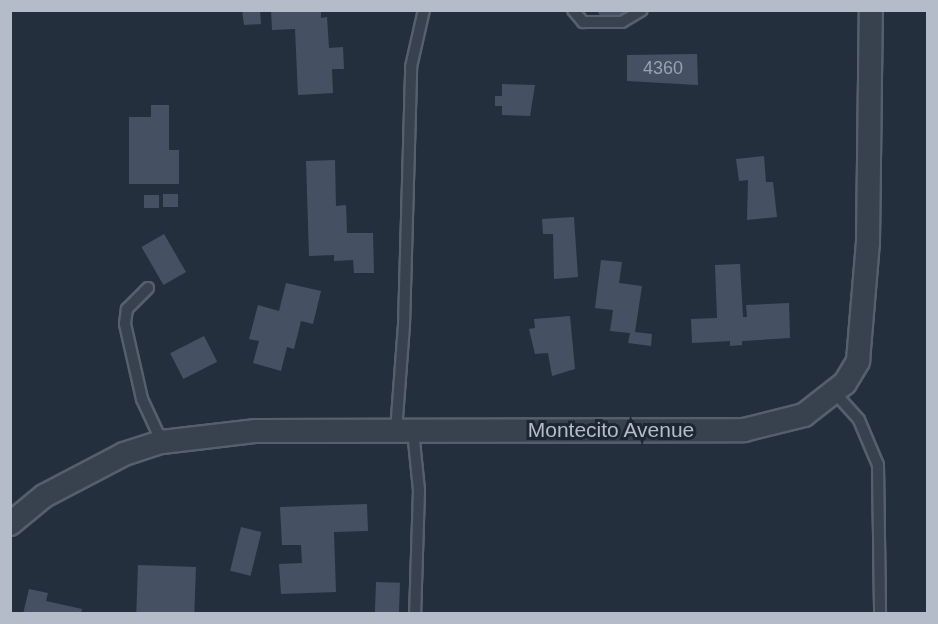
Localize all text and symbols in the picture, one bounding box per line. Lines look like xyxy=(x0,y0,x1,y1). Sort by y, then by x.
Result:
house number: 4360 xyxy=(643,57,683,79)
street label: Montecito Avenue xyxy=(527,417,695,443)

